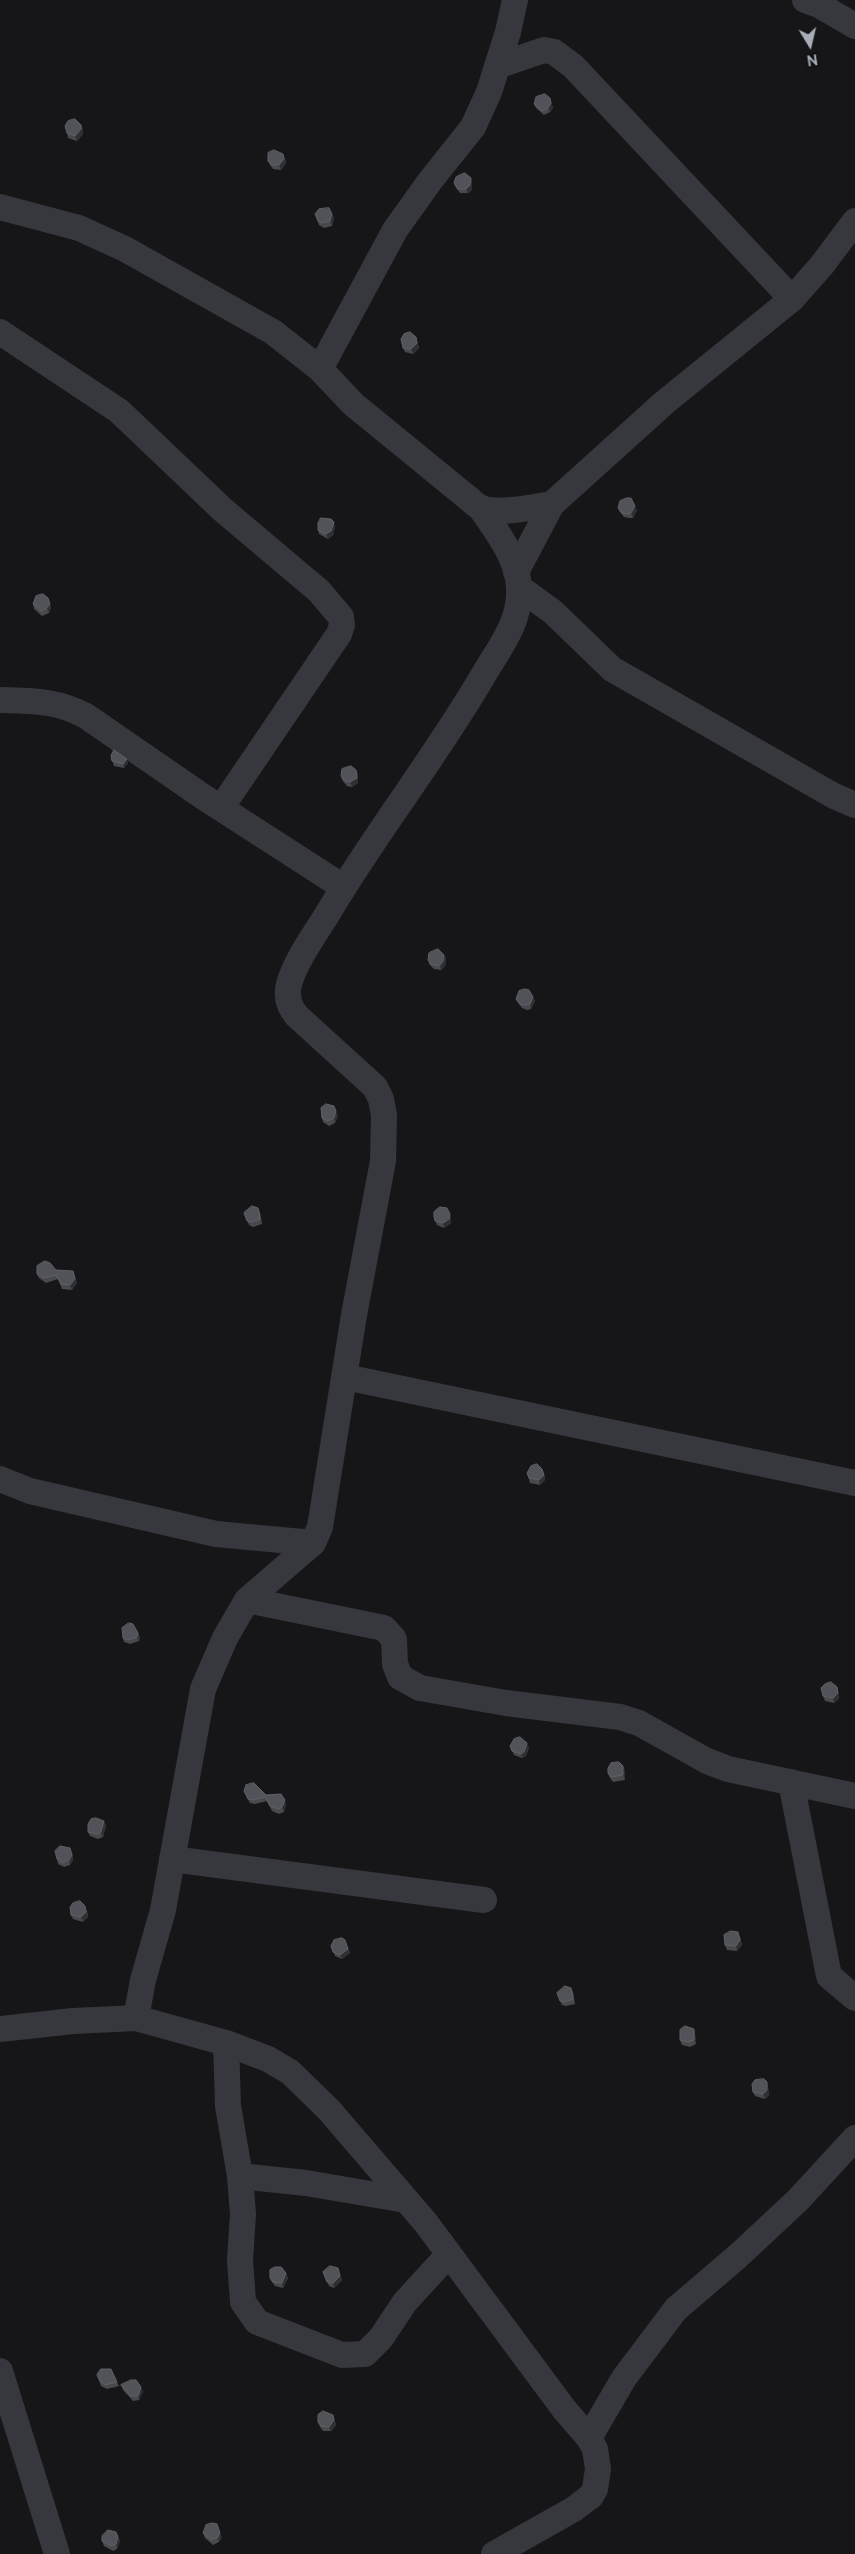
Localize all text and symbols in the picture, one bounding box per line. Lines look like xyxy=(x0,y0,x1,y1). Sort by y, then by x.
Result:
north arrow xyxy=(785,20,835,70)
text: N xyxy=(806,51,819,69)

